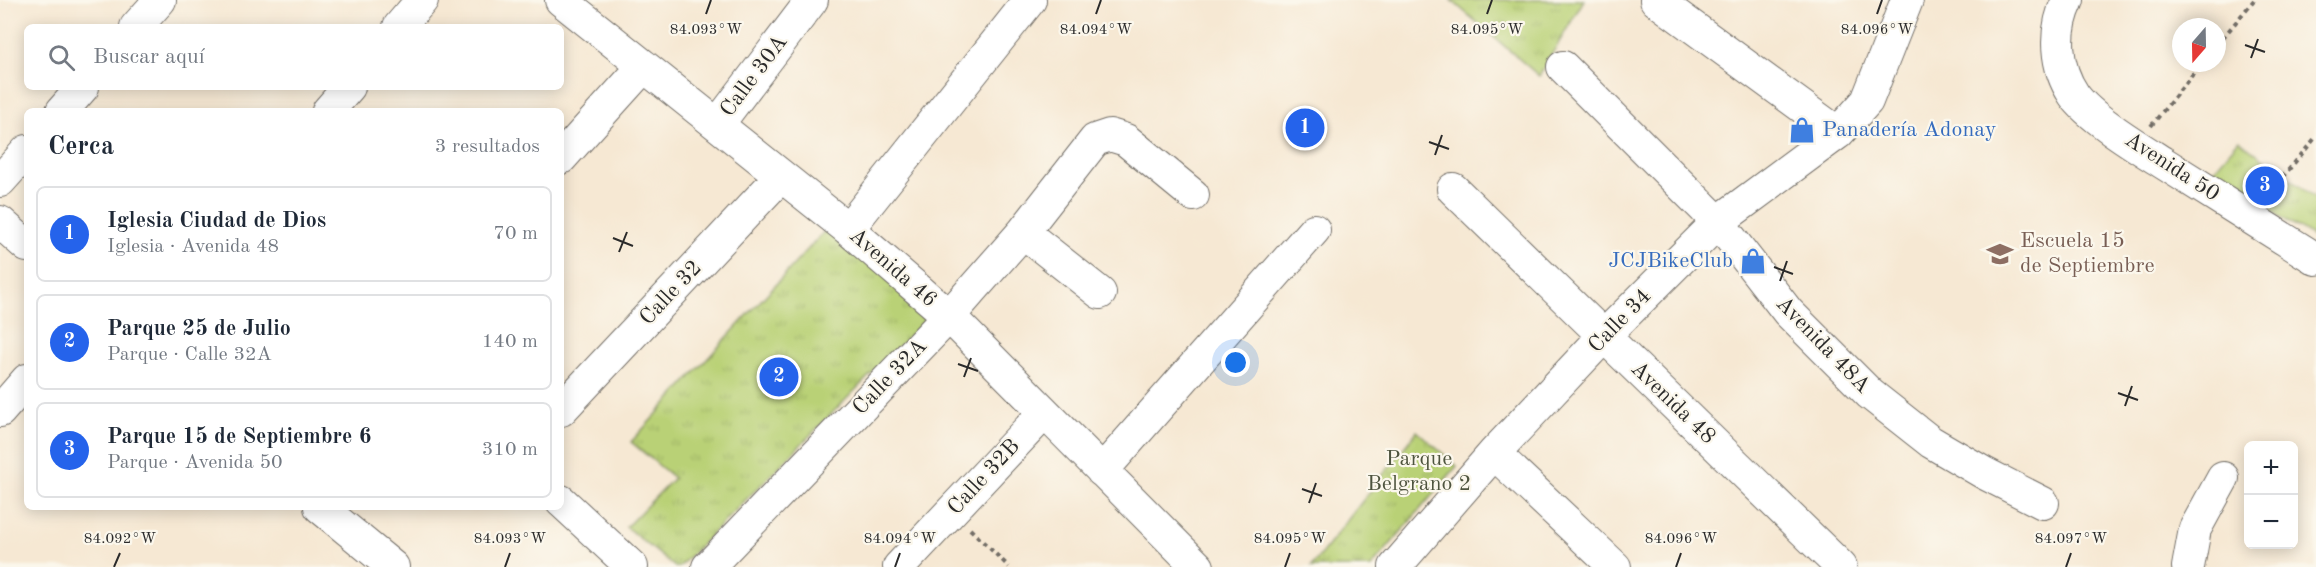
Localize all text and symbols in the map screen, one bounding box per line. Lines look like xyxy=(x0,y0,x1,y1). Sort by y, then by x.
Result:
north arrow xyxy=(2172,18,2226,72)
text: 84.093°W xyxy=(670,23,742,38)
text: 84.094°W xyxy=(1060,23,1132,38)
text: 84.095°W xyxy=(1451,23,1523,38)
text: 84.096°W xyxy=(1841,23,1913,38)
search box xyxy=(24,24,564,90)
street label: Calle 30A xyxy=(716,31,792,121)
icon: search xyxy=(45,41,78,74)
text: Buscar aquí xyxy=(93,46,205,68)
pin: 1 xyxy=(1286,106,1324,150)
shop icon: Panadería Adonay xyxy=(1787,115,1817,145)
place label: Panadería Adonay xyxy=(1822,119,1997,141)
street label: Avenida 50 xyxy=(2121,128,2223,206)
text: Cerca xyxy=(48,134,114,160)
text: 3 resultados xyxy=(435,137,540,157)
pin: 3 xyxy=(2246,164,2284,208)
text: Iglesia Ciudad de Dios xyxy=(107,210,326,232)
text: 1 xyxy=(64,224,75,244)
text: 70 m xyxy=(493,224,538,244)
street label: Avenida 46 xyxy=(845,224,941,312)
place label: Escuela 15 de Septiembre xyxy=(2020,230,2155,277)
text: Iglesia · Avenida 48 xyxy=(107,237,279,257)
school or university icon: Escuela 15 de Septiembre xyxy=(1985,239,2015,269)
shop icon: JCJBikeClub xyxy=(1738,246,1768,276)
place label: JCJBikeClub xyxy=(1608,250,1733,272)
street label: Calle 32 xyxy=(636,257,706,329)
street label: Calle 34 xyxy=(1585,285,1655,357)
street label: Avenida 48A xyxy=(1772,292,1874,398)
text: Parque 25 de Julio xyxy=(107,318,291,340)
text: 2 xyxy=(64,332,75,352)
text: 140 m xyxy=(482,332,538,352)
street label: Calle 32A xyxy=(849,335,931,419)
text: Parque · Calle 32A xyxy=(107,345,272,365)
your location xyxy=(1221,348,1250,377)
pin: 2 xyxy=(760,354,798,400)
street label: Avenida 48 xyxy=(1627,358,1719,448)
text: Parque 15 de Septiembre 6 xyxy=(107,426,371,448)
street label: Calle 32B xyxy=(944,435,1024,519)
text: 3 xyxy=(64,440,75,460)
text: 310 m xyxy=(482,440,538,460)
map controls xyxy=(2244,441,2298,549)
button: + xyxy=(2244,441,2298,495)
park label: Parque Belgrano 2 xyxy=(1367,448,1471,495)
text: Parque · Avenida 50 xyxy=(107,453,283,473)
button: − xyxy=(2244,495,2298,549)
text: 84.092°W xyxy=(84,532,156,547)
text: 84.093°W xyxy=(474,532,546,547)
text: 84.094°W xyxy=(864,532,936,547)
text: 84.095°W xyxy=(1254,532,1326,547)
text: 84.096°W xyxy=(1645,532,1717,547)
text: 84.097°W xyxy=(2035,532,2107,547)

